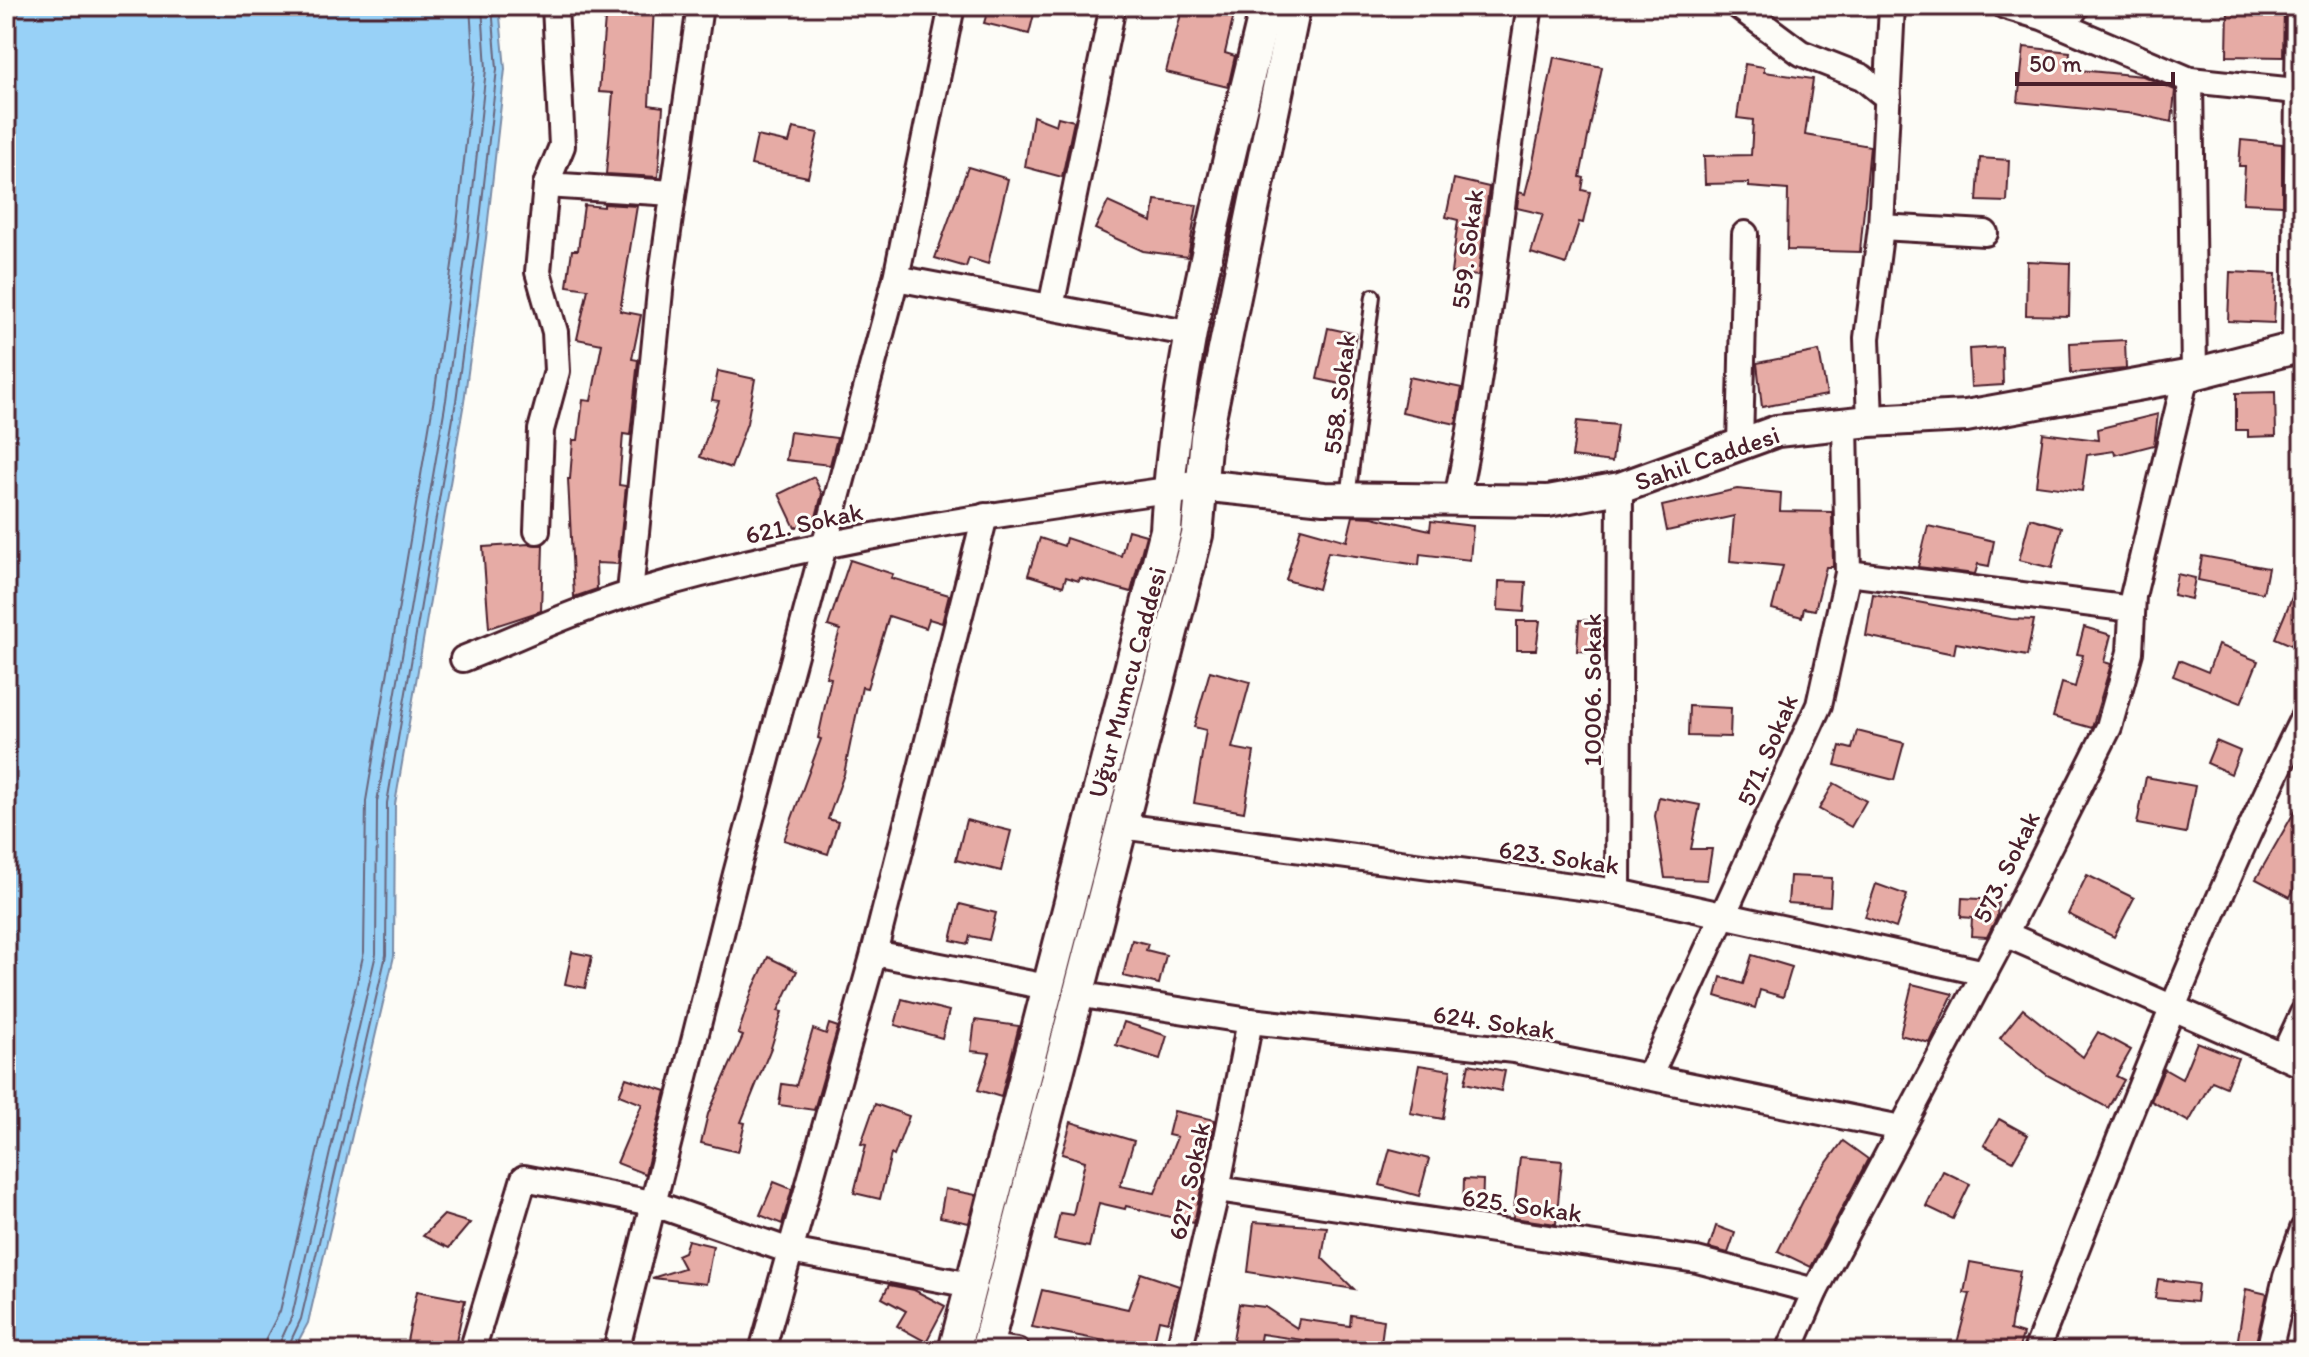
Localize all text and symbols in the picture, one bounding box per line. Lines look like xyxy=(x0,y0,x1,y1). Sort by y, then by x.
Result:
scale bar xyxy=(2017,36,2173,86)
text: 50 m xyxy=(2029,49,2082,78)
street label: 559. Sokak xyxy=(1444,187,1490,311)
street label: 558. Sokak xyxy=(1316,332,1362,456)
street label: Sahil Caddesi xyxy=(1630,418,1784,498)
street label: 621. Sokak xyxy=(742,495,866,551)
street label: Uğur Mumcu Caddesi xyxy=(1081,563,1173,801)
street label: 10006. Sokak xyxy=(1576,613,1608,767)
street label: 571. Sokak xyxy=(1729,689,1805,811)
street label: 573. Sokak xyxy=(1965,806,2047,928)
street label: 623. Sokak xyxy=(1497,833,1621,881)
street label: 624. Sokak xyxy=(1431,998,1557,1046)
street label: 627. Sokak xyxy=(1161,1119,1217,1243)
street label: 625. Sokak xyxy=(1460,1181,1584,1229)

